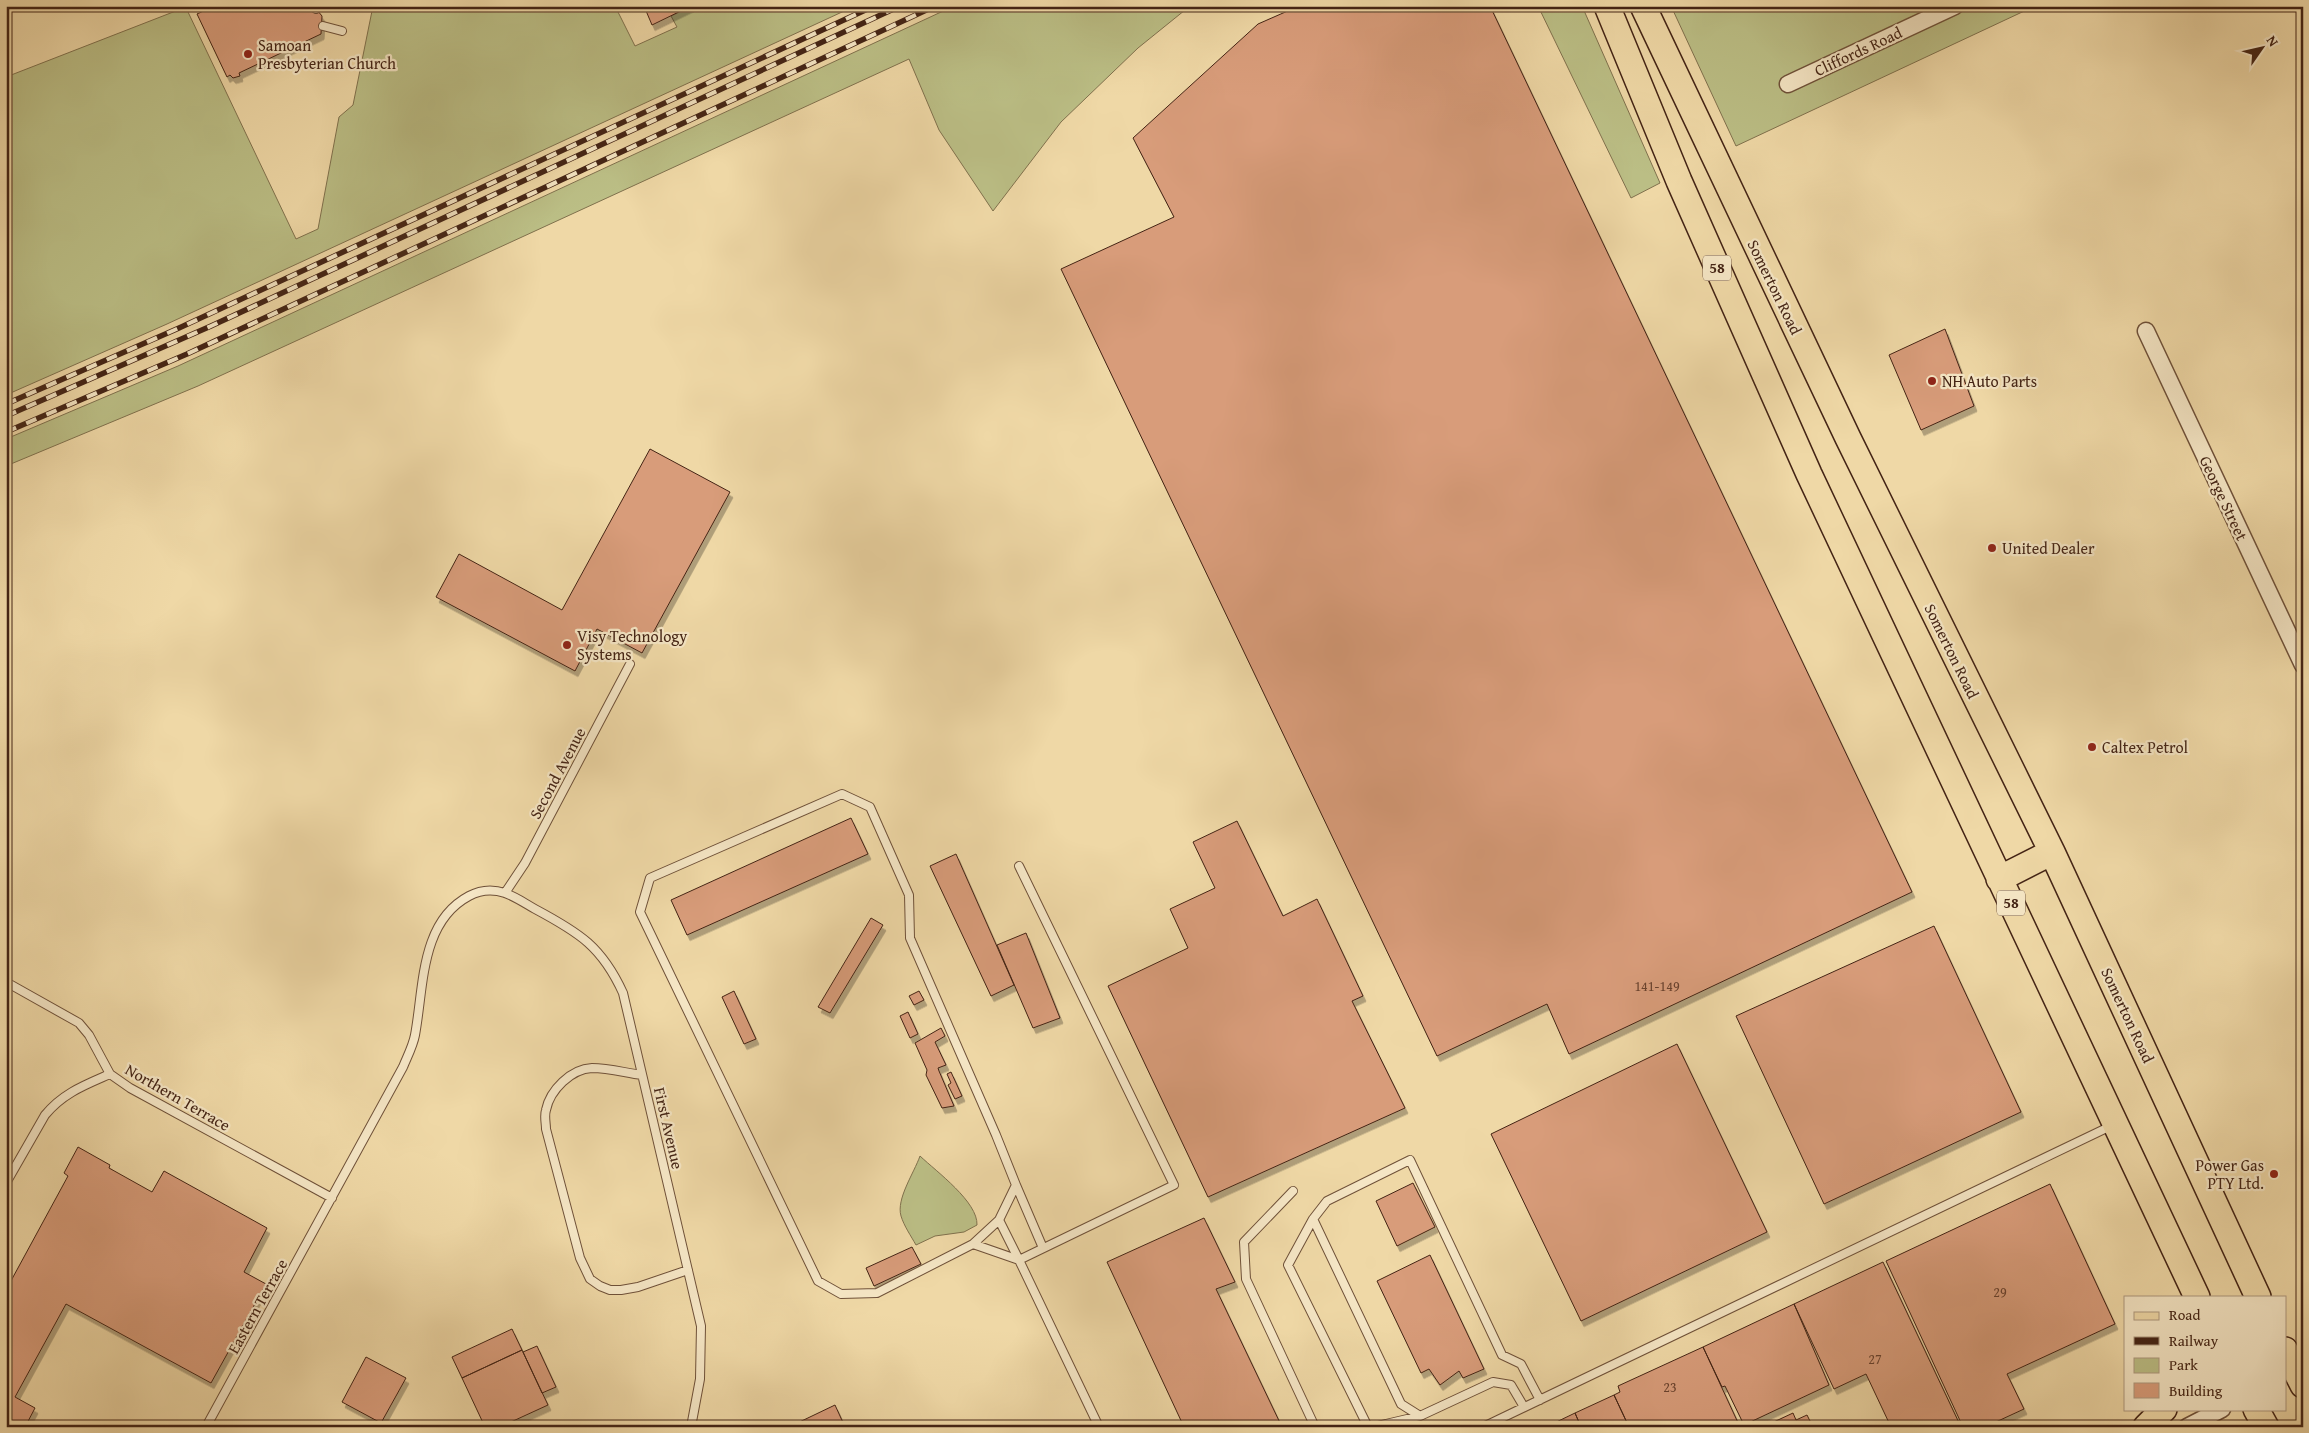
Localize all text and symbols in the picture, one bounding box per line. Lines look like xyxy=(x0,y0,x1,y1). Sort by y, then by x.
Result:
street label: Cliffords Road xyxy=(1810,20,1906,82)
north arrow xyxy=(2236,22,2286,72)
text: N xyxy=(2262,31,2284,51)
place label: Samoan Presbyterian Church xyxy=(258,33,396,75)
marker: Samoan Presbyterian Church xyxy=(242,48,254,60)
street label: Somerton Road xyxy=(1742,235,1809,339)
road number: 58 xyxy=(1703,256,1731,280)
place label: NH Auto Parts xyxy=(1942,369,2037,393)
marker: NH Auto Parts xyxy=(1926,375,1938,387)
street label: George Street xyxy=(2194,452,2254,545)
place label: United Dealer xyxy=(2002,536,2095,560)
marker: United Dealer xyxy=(1986,542,1998,554)
street label: Somerton Road xyxy=(1919,599,1986,703)
place label: Visy Technology Systems xyxy=(577,624,687,666)
marker: Visy Technology Systems xyxy=(561,639,573,651)
street label: Second Avenue xyxy=(523,723,591,823)
place label: Caltex Petrol xyxy=(2102,735,2189,759)
marker: Caltex Petrol xyxy=(2086,741,2098,753)
road number: 58 xyxy=(1997,890,2025,916)
street label: Somerton Road xyxy=(2095,963,2161,1067)
house number: 141-149 xyxy=(1634,976,1680,996)
street label: Northern Terrace xyxy=(121,1057,235,1137)
street label: First Avenue xyxy=(648,1085,690,1171)
place label: Power Gas PTY Ltd. xyxy=(2195,1153,2264,1195)
marker: Power Gas PTY Ltd. xyxy=(2268,1168,2280,1180)
street label: Eastern Terrace xyxy=(221,1254,293,1358)
house number: 29 xyxy=(1993,1282,2007,1302)
legend xyxy=(2124,1296,2286,1410)
text: Road xyxy=(2169,1304,2200,1325)
text: Railway xyxy=(2169,1330,2219,1351)
house number: 27 xyxy=(1868,1349,1882,1369)
text: Park xyxy=(2169,1354,2198,1375)
house number: 23 xyxy=(1663,1377,1677,1397)
text: Building xyxy=(2169,1380,2223,1401)

